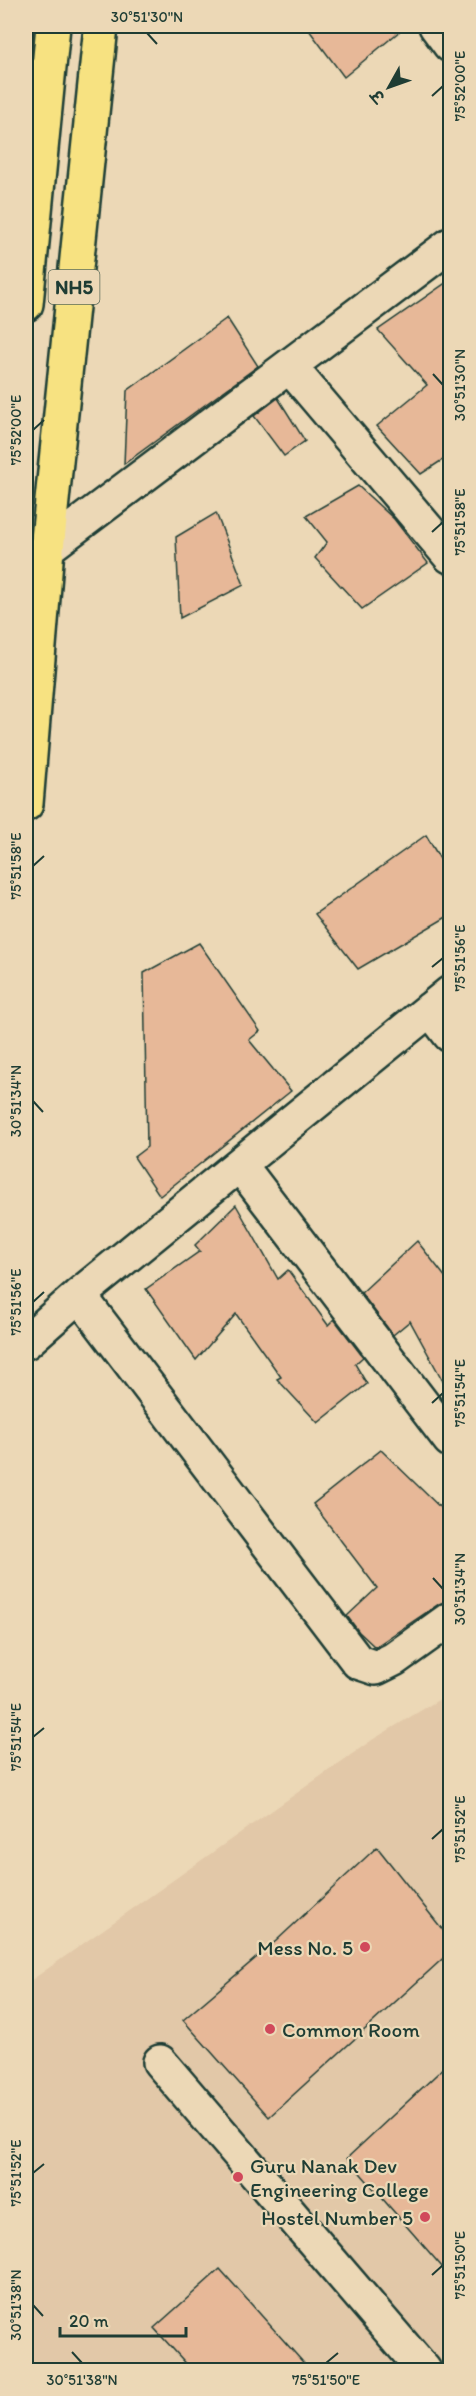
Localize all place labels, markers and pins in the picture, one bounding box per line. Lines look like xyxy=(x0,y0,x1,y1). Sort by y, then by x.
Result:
place label: Mess No. 5 xyxy=(257,1935,353,1960)
marker: Mess No. 5 xyxy=(358,1940,372,1954)
place label: Common Room xyxy=(282,2017,420,2042)
marker: Common Room xyxy=(263,2022,277,2036)
place label: Guru Nanak Dev Engineering College xyxy=(250,2153,429,2202)
marker: Guru Nanak Dev Engineering College xyxy=(231,2170,245,2184)
place label: Hostel Number 5 xyxy=(261,2205,413,2230)
marker: Hostel Number 5 xyxy=(418,2210,432,2224)

